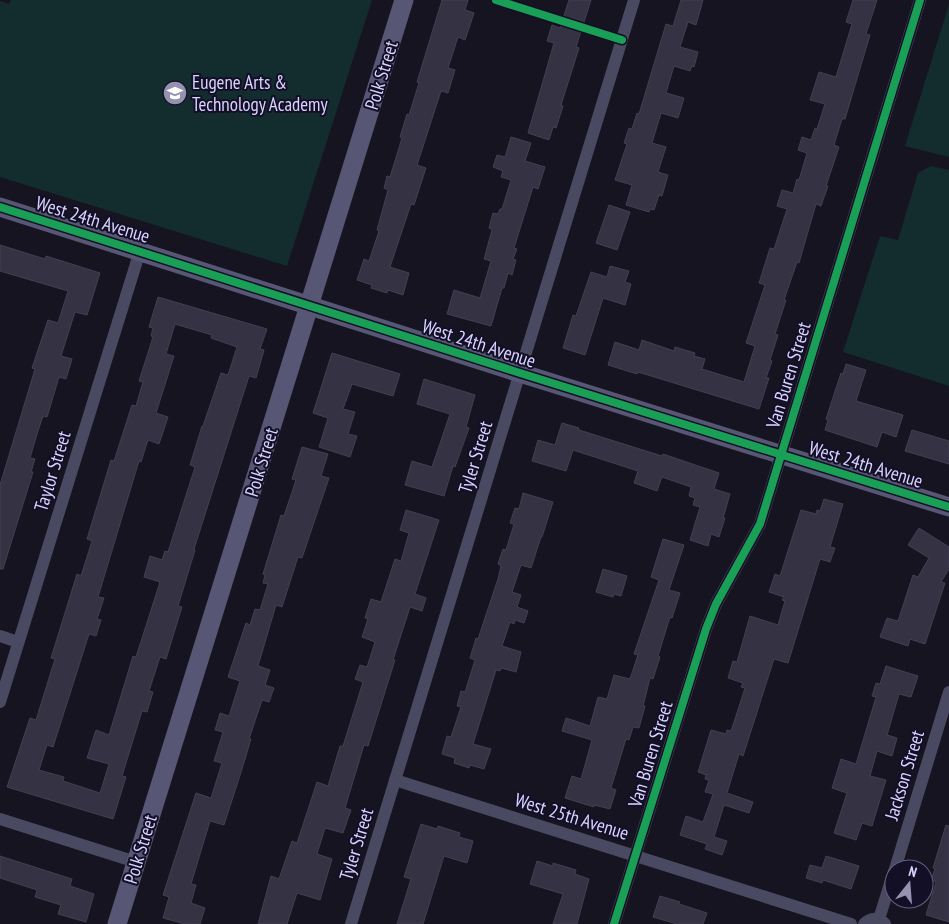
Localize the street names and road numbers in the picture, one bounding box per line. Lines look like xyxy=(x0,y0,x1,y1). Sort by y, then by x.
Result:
street label: Polk Street xyxy=(359,37,403,112)
street label: West 24th Avenue xyxy=(33,190,153,248)
street label: West 24th Avenue xyxy=(419,313,539,373)
street label: Van Buren Street xyxy=(760,318,816,432)
street label: Tyler Street xyxy=(453,417,498,496)
street label: Polk Street xyxy=(239,424,283,499)
street label: Taylor Street xyxy=(28,427,76,514)
street label: West 24th Avenue xyxy=(806,435,926,493)
street label: Van Buren Street xyxy=(622,697,678,811)
street label: Jackson Street xyxy=(879,726,929,824)
street label: West 25th Avenue xyxy=(512,787,632,845)
street label: Tyler Street xyxy=(334,804,379,883)
street label: Polk Street xyxy=(118,811,162,886)

